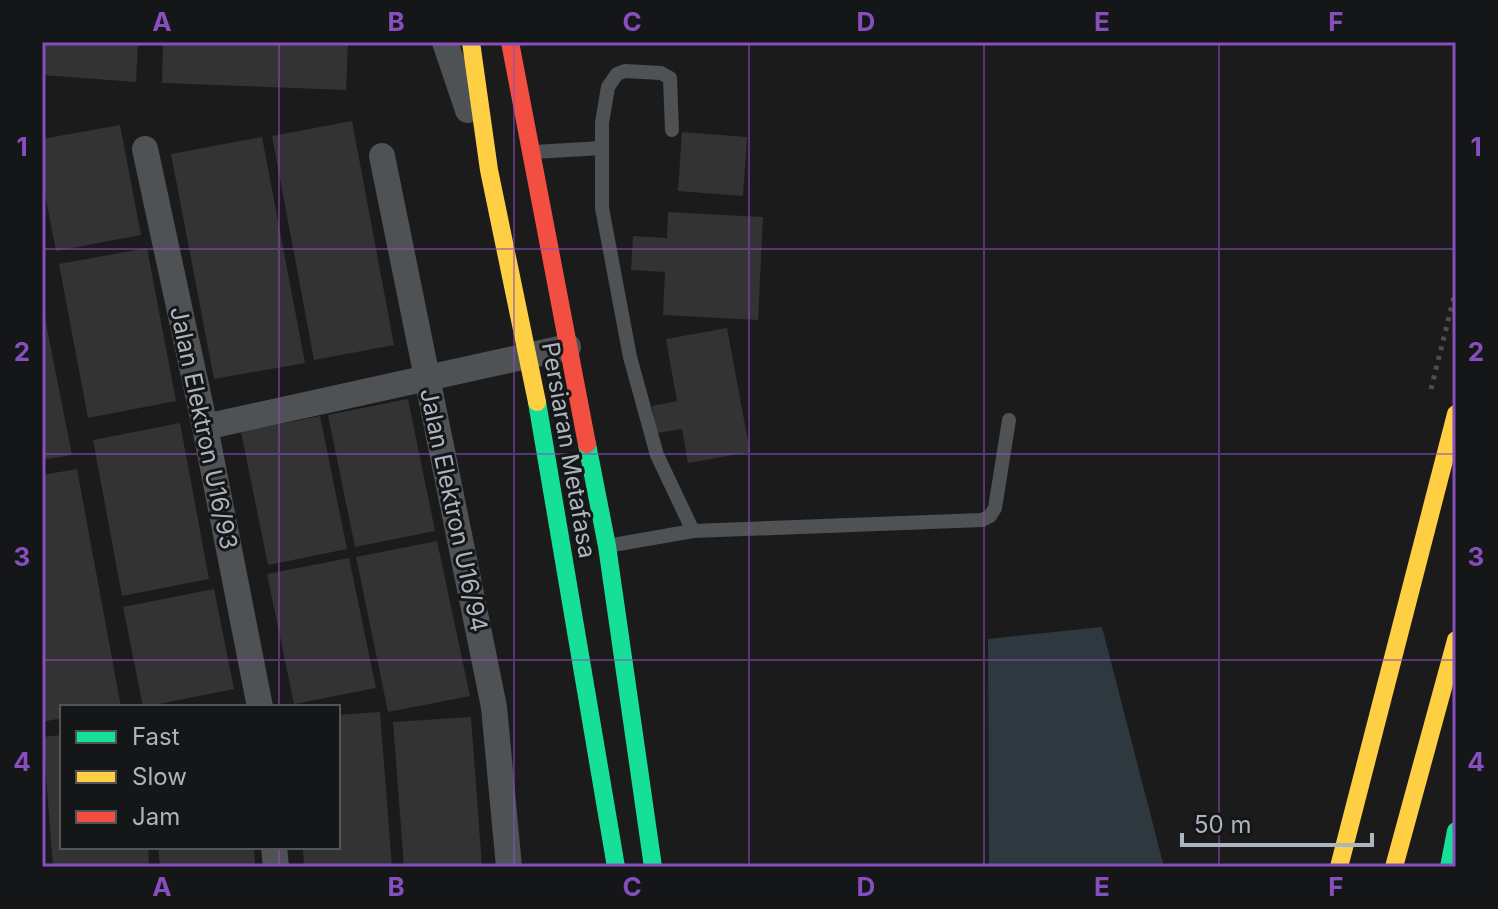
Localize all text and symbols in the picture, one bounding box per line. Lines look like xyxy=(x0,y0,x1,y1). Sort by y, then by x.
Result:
text: A xyxy=(152,6,172,37)
text: B xyxy=(387,6,405,37)
text: C xyxy=(622,6,642,37)
text: D xyxy=(857,6,875,37)
text: E xyxy=(1094,6,1110,37)
text: F xyxy=(1328,6,1344,37)
text: 1 xyxy=(16,131,28,162)
text: 1 xyxy=(1470,131,1482,162)
street label: Jalan Elektron U16/93 xyxy=(164,304,244,552)
text: 2 xyxy=(14,336,30,367)
text: 2 xyxy=(1468,336,1484,367)
street label: Persiaran Metafasa xyxy=(536,340,602,560)
street label: Jalan Elektron U16/94 xyxy=(414,386,494,634)
text: 3 xyxy=(14,541,30,572)
text: 3 xyxy=(1468,541,1484,572)
legend xyxy=(60,705,340,849)
text: Fast xyxy=(132,722,180,751)
text: 4 xyxy=(13,746,31,777)
text: 4 xyxy=(1467,746,1485,777)
text: Slow xyxy=(132,762,187,791)
scale bar xyxy=(1182,797,1372,847)
text: Jam xyxy=(132,802,180,831)
text: 50 m xyxy=(1194,810,1252,839)
text: A xyxy=(152,871,172,902)
text: B xyxy=(387,871,405,902)
text: C xyxy=(622,871,642,902)
text: D xyxy=(857,871,875,902)
text: E xyxy=(1094,871,1110,902)
text: F xyxy=(1328,871,1344,902)

